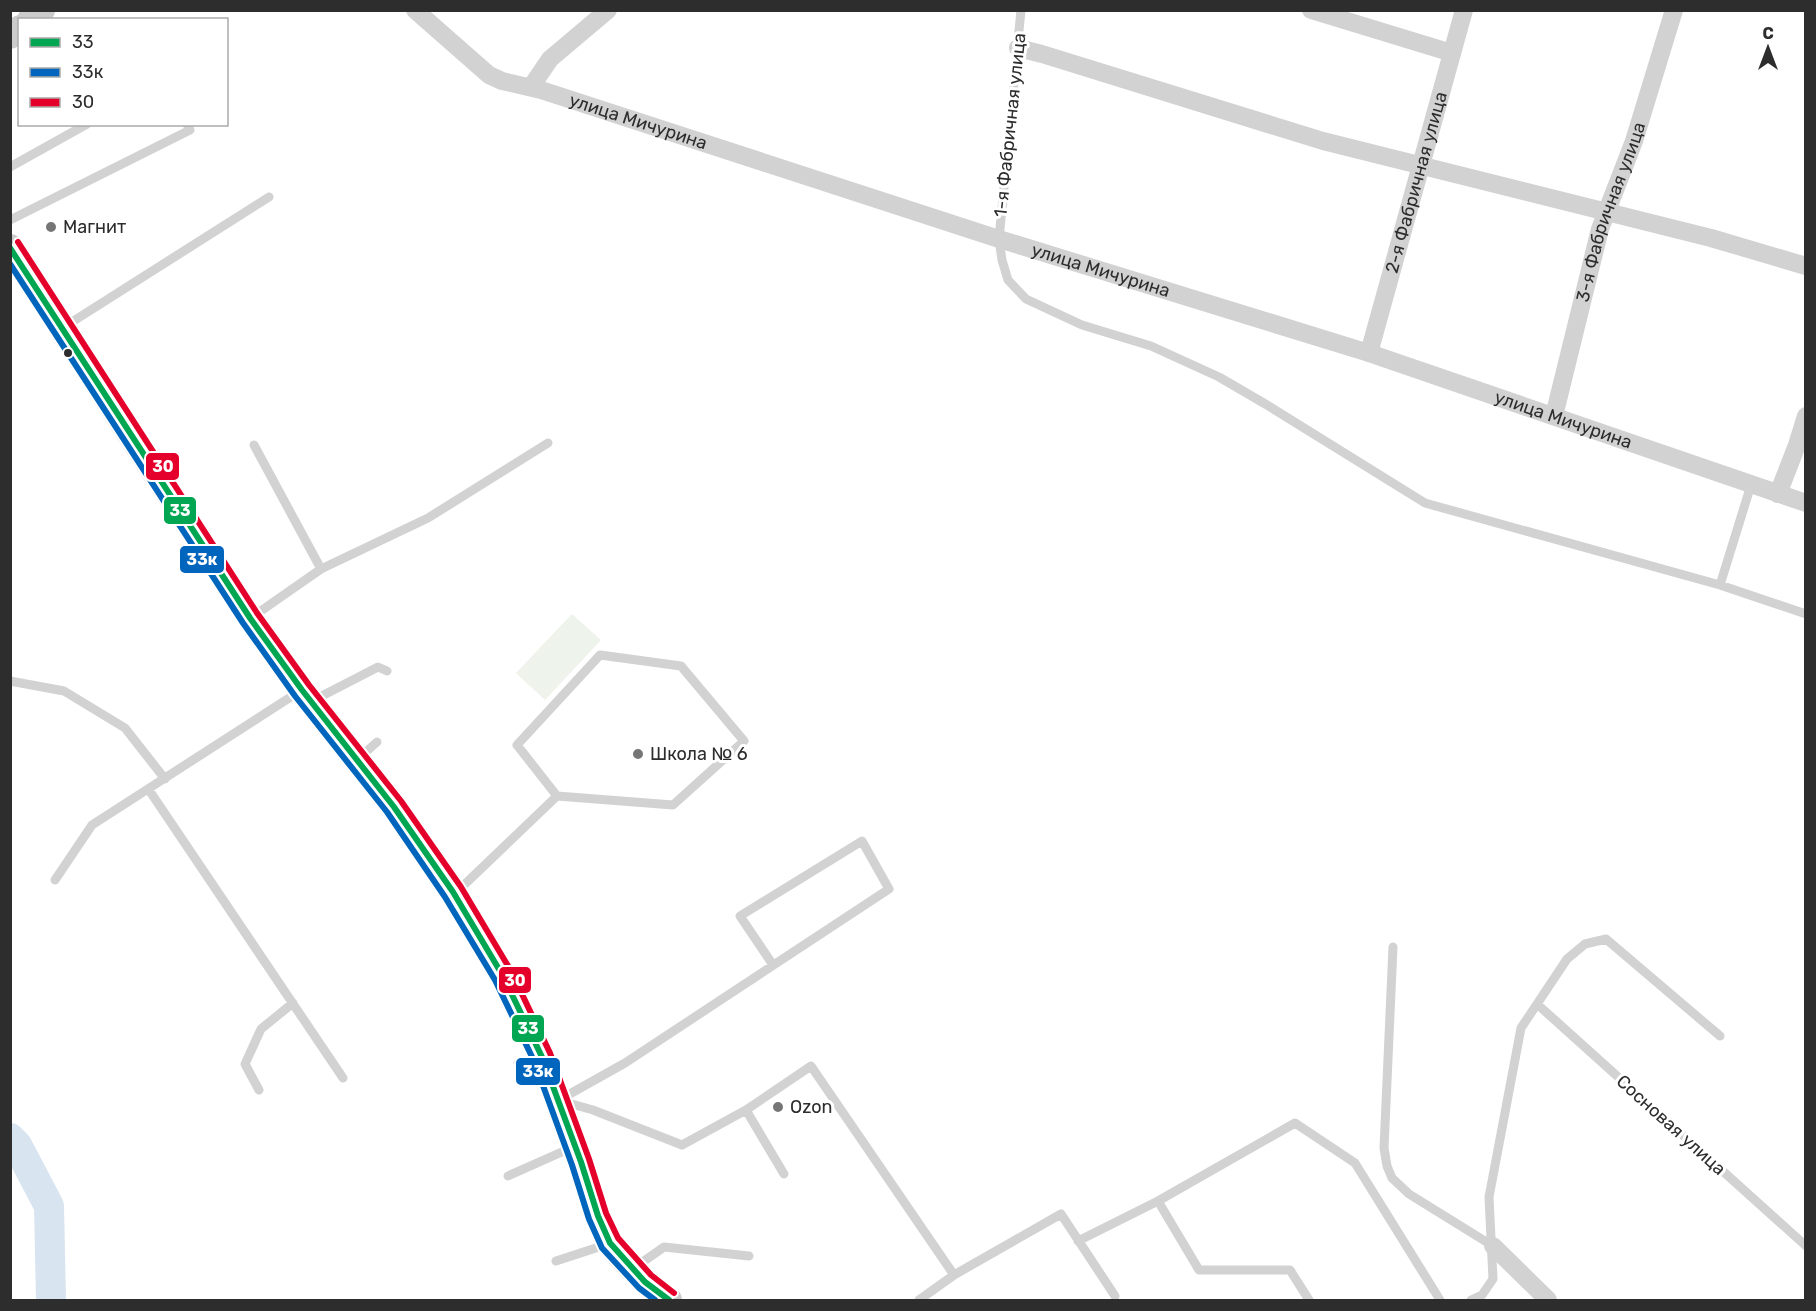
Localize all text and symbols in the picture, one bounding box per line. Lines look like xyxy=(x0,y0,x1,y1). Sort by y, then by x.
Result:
legend xyxy=(18,18,228,126)
north arrow xyxy=(1738,18,1798,78)
text: С xyxy=(1762,24,1774,43)
text: 33 xyxy=(72,31,94,53)
street label: 1-я Фабричная улица xyxy=(989,32,1031,218)
text: 33к xyxy=(72,61,104,83)
street label: улица Мичурина xyxy=(566,89,710,154)
street label: 2-я Фабричная улица xyxy=(1381,89,1452,276)
text: 30 xyxy=(72,91,94,113)
street label: 3-я Фабричная улица xyxy=(1571,119,1650,304)
place label: Магнит xyxy=(63,216,126,238)
marker: Магнит xyxy=(44,220,58,234)
street label: улица Мичурина xyxy=(1029,239,1173,302)
unlabelled marker xyxy=(62,347,74,359)
street label: улица Мичурина xyxy=(1492,386,1635,453)
line badge: 30 xyxy=(145,452,180,481)
text: 30 xyxy=(152,457,174,476)
line badge: 33 xyxy=(163,496,197,525)
text: 33 xyxy=(169,501,191,520)
line badge: 33к xyxy=(179,545,225,574)
text: 33к xyxy=(187,550,218,569)
place label: Школа № 6 xyxy=(650,743,748,765)
marker: Школа № 6 xyxy=(631,747,645,761)
line badge: 30 xyxy=(498,966,532,994)
text: 30 xyxy=(504,971,526,990)
line badge: 33 xyxy=(511,1014,545,1043)
text: 33 xyxy=(517,1019,539,1038)
line badge: 33к xyxy=(515,1057,561,1086)
text: 33к xyxy=(523,1062,554,1081)
street label: Сосновая улица xyxy=(1612,1070,1730,1180)
place label: Ozon xyxy=(790,1096,832,1118)
marker: Ozon xyxy=(771,1100,785,1114)

